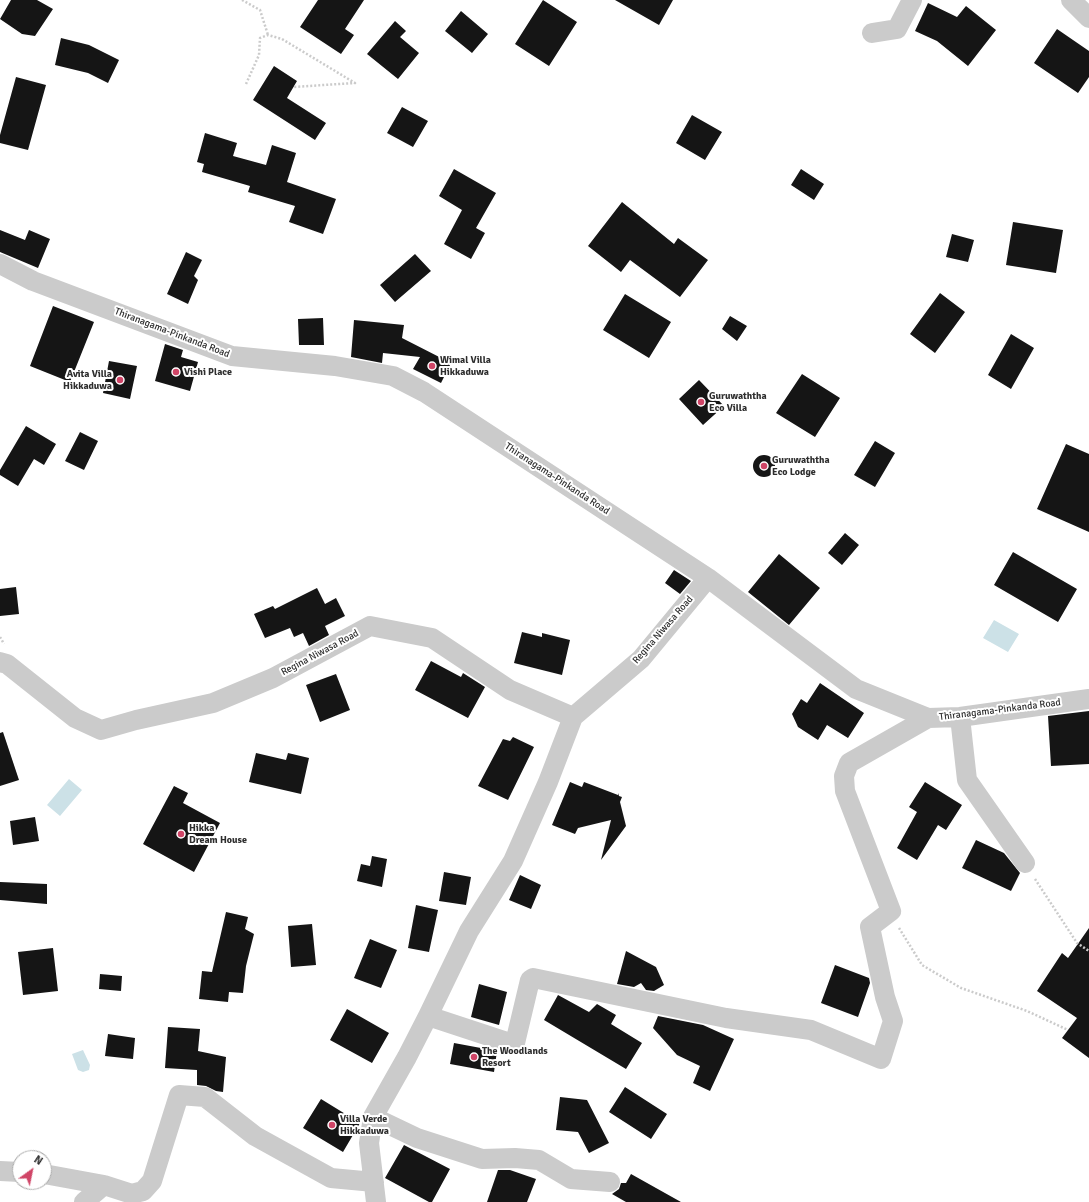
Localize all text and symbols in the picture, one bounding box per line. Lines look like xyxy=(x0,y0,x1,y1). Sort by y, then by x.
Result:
street label: Thiranagama-Pinkanda Road xyxy=(113,305,231,361)
place label: Wimal Villa Hikkaduwa xyxy=(440,354,491,378)
marker: Wimal Villa Hikkaduwa xyxy=(427,361,437,371)
place label: Vishi Place xyxy=(184,366,232,378)
marker: Vishi Place xyxy=(171,367,181,377)
place label: Avita Villa Hikkaduwa xyxy=(63,368,112,392)
marker: Avita Villa Hikkaduwa xyxy=(115,375,125,385)
place label: Guruwaththa Eco Villa xyxy=(709,390,767,414)
marker: Guruwaththa Eco Villa xyxy=(696,397,706,407)
street label: Thiranagama-Pinkanda Road xyxy=(502,441,612,517)
place label: Guruwaththa Eco Lodge xyxy=(772,454,830,478)
marker: Guruwaththa Eco Lodge xyxy=(759,461,769,471)
street label: Regina Niwasa Road xyxy=(630,594,696,666)
street label: Regina Niwasa Road xyxy=(279,627,361,679)
street label: Thiranagama-Pinkanda Road xyxy=(938,697,1062,723)
place label: Hikka Dream House xyxy=(189,822,247,846)
marker: Hikka Dream House xyxy=(176,829,186,839)
place label: The Woodlands Resort xyxy=(482,1045,548,1068)
marker: The Woodlands Resort xyxy=(469,1052,479,1062)
place label: Villa Verde Hikkaduwa xyxy=(340,1113,389,1136)
marker: Villa Verde Hikkaduwa xyxy=(327,1120,337,1130)
north arrow xyxy=(12,1150,52,1190)
text: N xyxy=(32,1153,45,1168)

